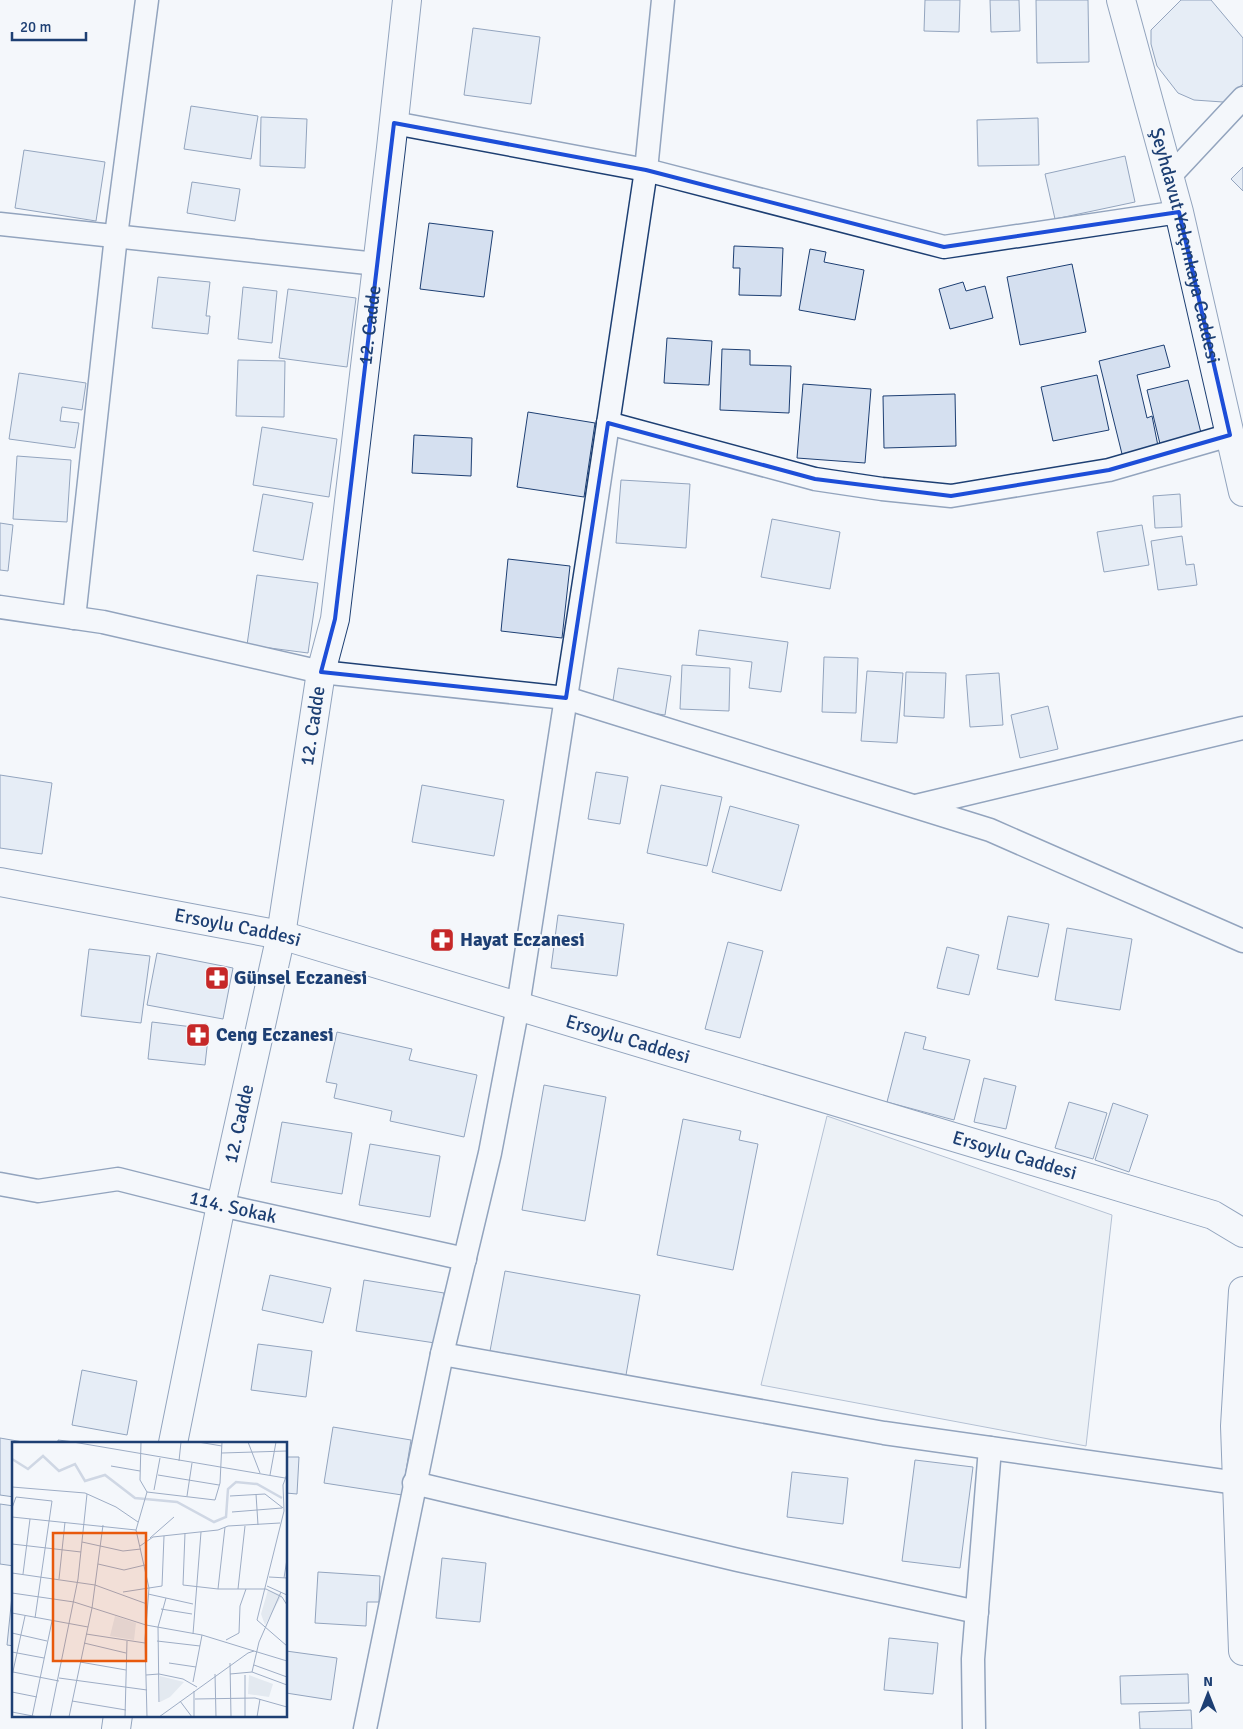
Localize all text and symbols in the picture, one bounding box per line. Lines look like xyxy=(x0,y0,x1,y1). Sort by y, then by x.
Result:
scale bar xyxy=(12,10,86,42)
text: 20 m xyxy=(20,18,51,36)
street label: Şeyhdavut Yalçınkaya Caddesi xyxy=(1144,125,1225,366)
street label: 12. Cadde xyxy=(353,284,387,367)
street label: 12. Cadde xyxy=(295,684,331,767)
street label: Ersoylu Caddesi xyxy=(172,903,304,952)
pharmacy icon: Hayat Eczanesi xyxy=(429,927,455,953)
place label: Hayat Eczanesi xyxy=(460,928,585,952)
pharmacy icon: Günsel Eczanesi xyxy=(204,965,230,991)
place label: Günsel Eczanesi xyxy=(234,966,367,990)
street label: Ersoylu Caddesi xyxy=(563,1009,693,1069)
pharmacy icon: Ceng Eczanesi xyxy=(185,1022,211,1048)
place label: Ceng Eczanesi xyxy=(216,1023,334,1047)
street label: 12. Cadde xyxy=(219,1082,259,1166)
street label: Ersoylu Caddesi xyxy=(950,1125,1080,1185)
street label: 114. Sokak xyxy=(187,1185,280,1229)
inset map xyxy=(12,1442,288,1716)
north arrow xyxy=(1183,1669,1233,1719)
text: N xyxy=(1203,1673,1213,1690)

